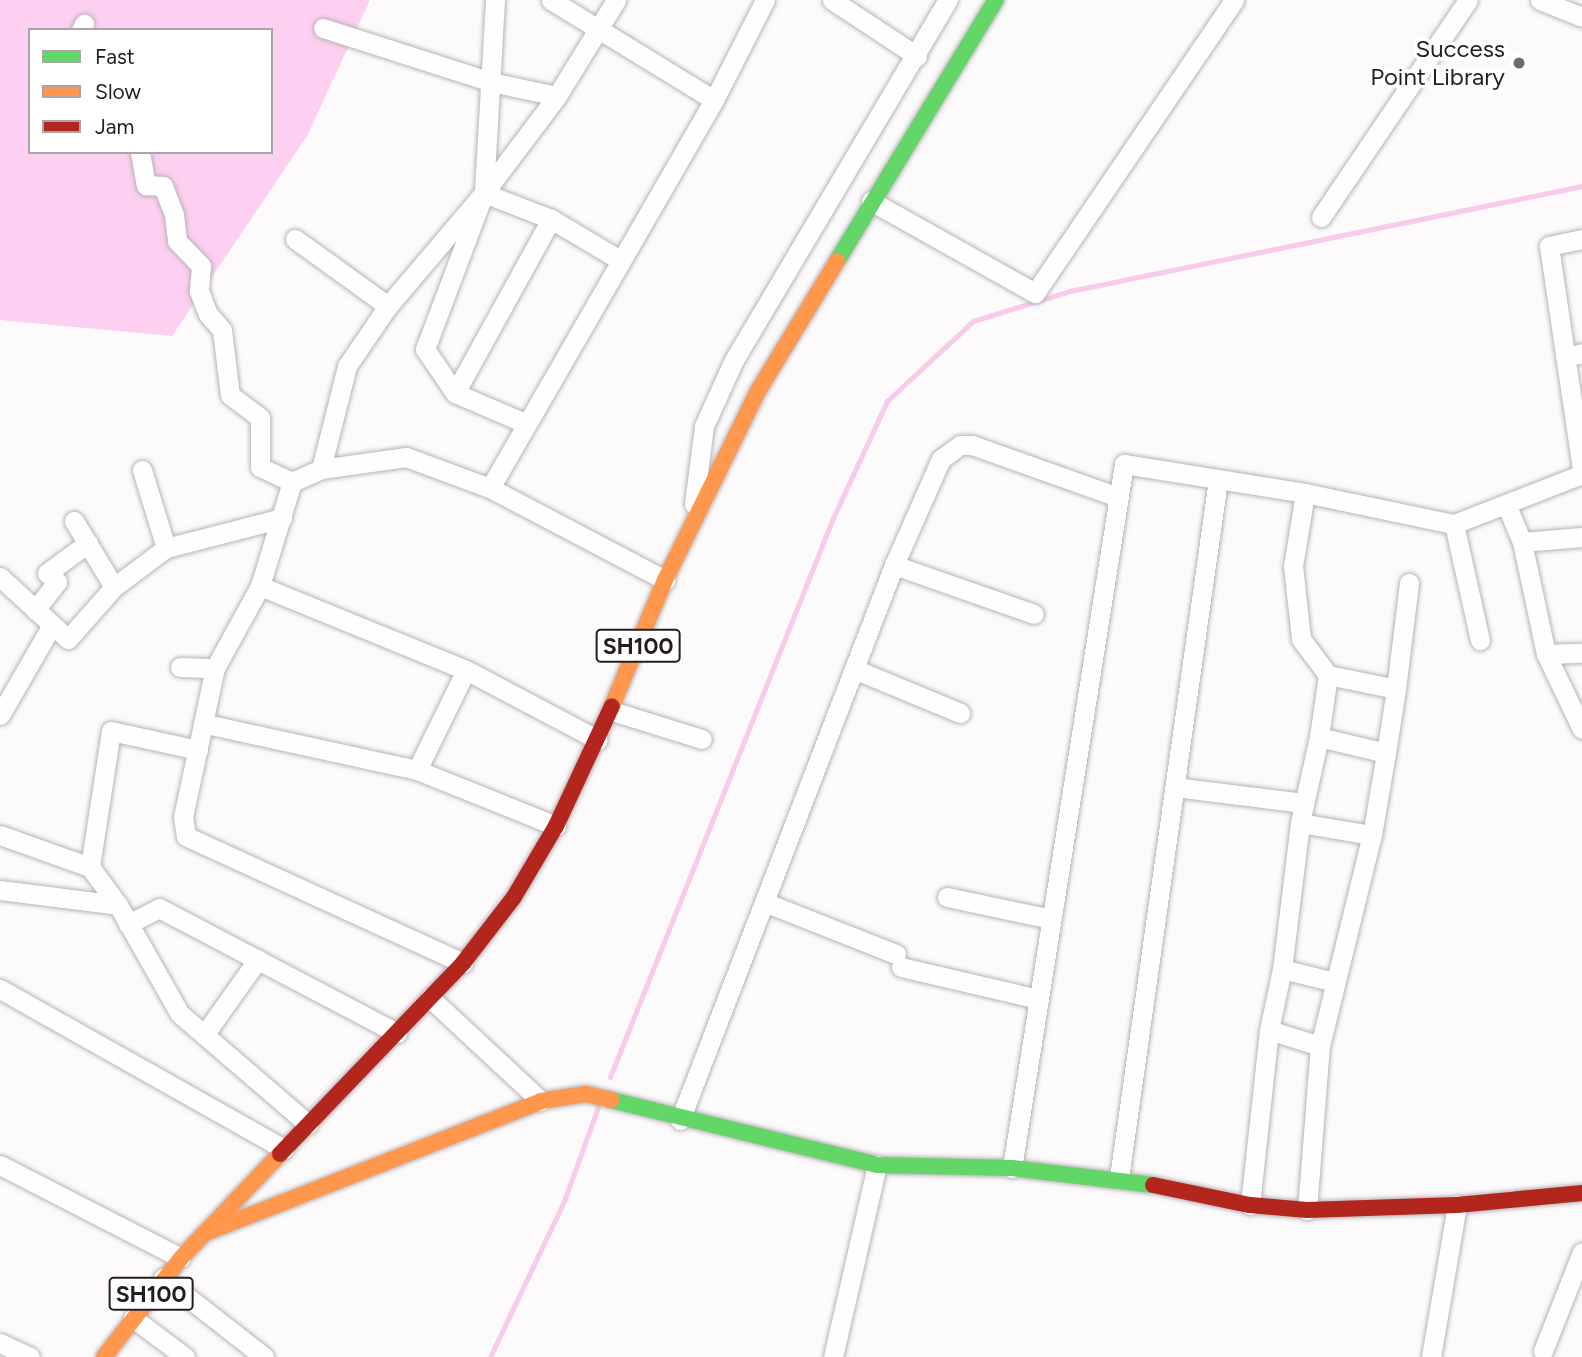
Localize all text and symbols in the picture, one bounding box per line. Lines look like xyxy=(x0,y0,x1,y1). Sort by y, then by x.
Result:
legend xyxy=(28,28,273,154)
place label: Success Point Library xyxy=(1370,35,1505,91)
text: Fast xyxy=(95,44,135,69)
marker: Success Point Library xyxy=(1511,55,1527,71)
text: Slow xyxy=(95,79,141,104)
text: Jam xyxy=(95,114,134,139)
road number: SH100 xyxy=(594,626,682,666)
road number: SH100 xyxy=(107,1274,195,1314)

